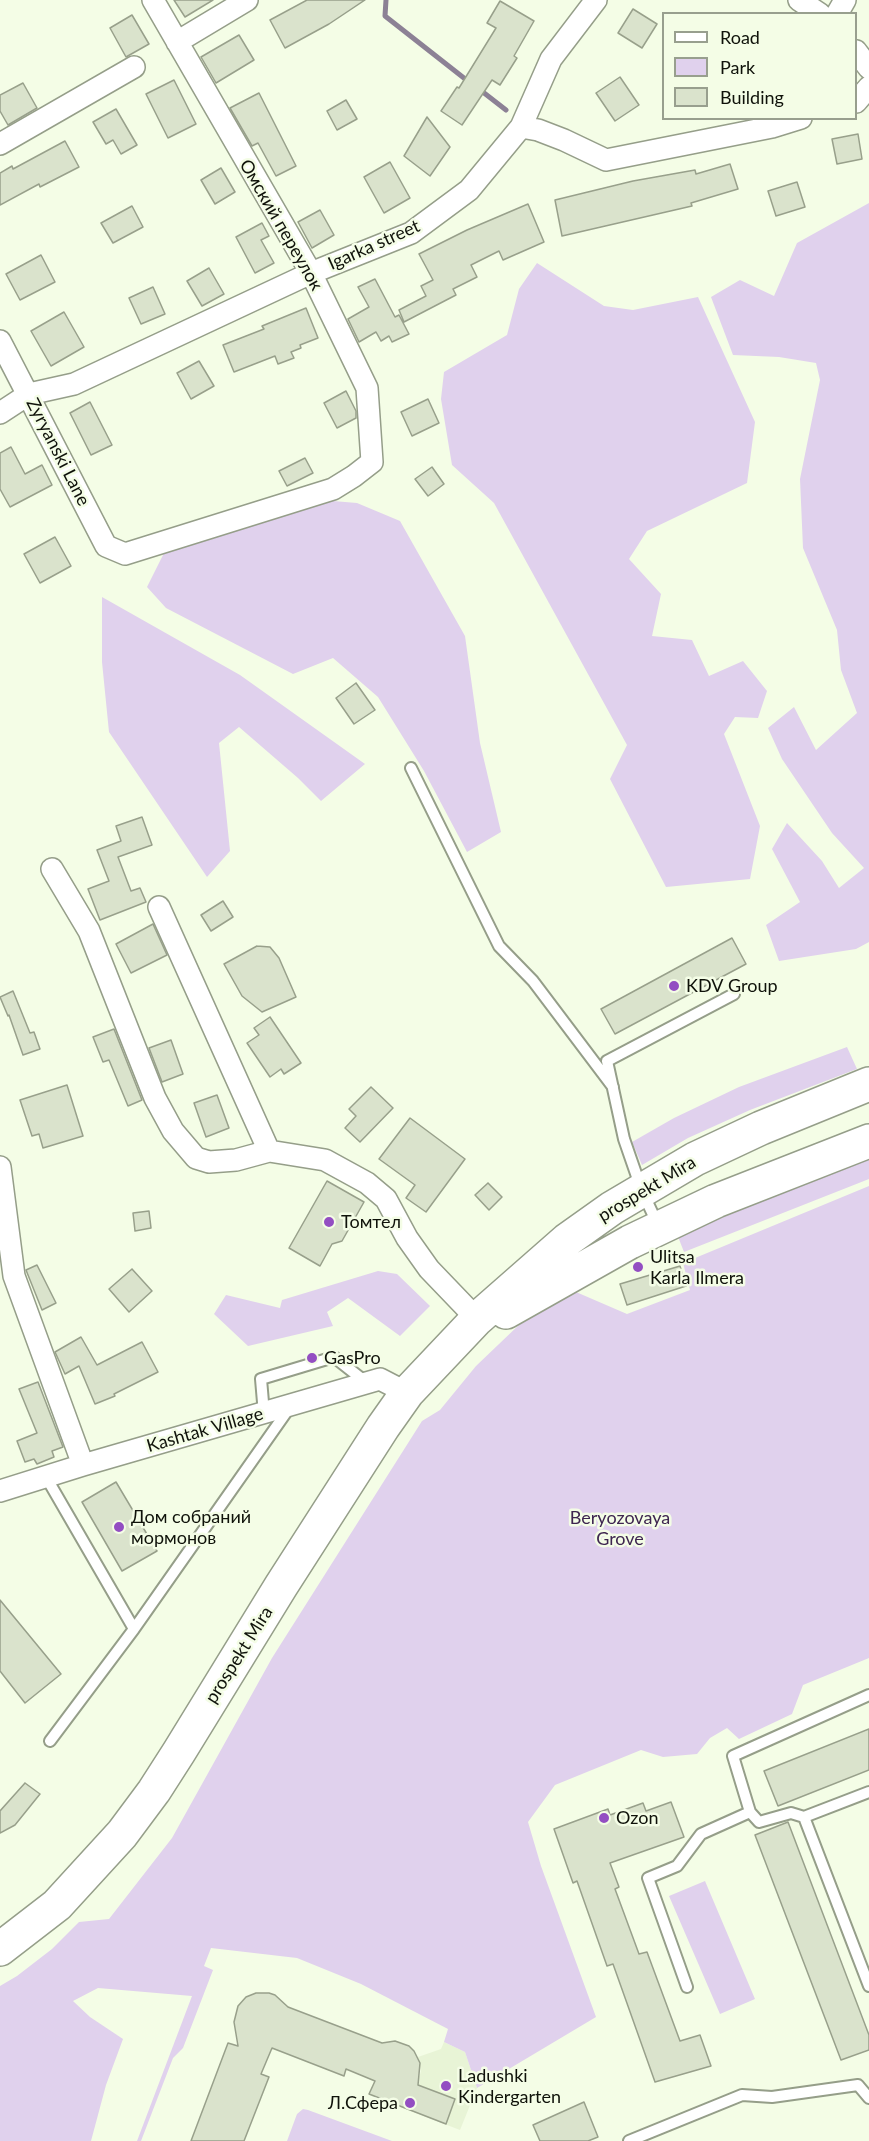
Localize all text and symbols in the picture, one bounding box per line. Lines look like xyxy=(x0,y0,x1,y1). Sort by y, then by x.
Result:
legend xyxy=(662,12,857,120)
text: Road xyxy=(720,26,760,48)
text: Park xyxy=(720,56,755,78)
text: Building xyxy=(720,86,784,108)
street label: Омский переулок xyxy=(235,156,327,294)
street label: Igarka street xyxy=(325,215,423,275)
street label: Zyryanski Lane xyxy=(22,395,94,509)
place label: KDV Group xyxy=(686,975,778,997)
marker: KDV Group xyxy=(667,979,681,993)
street label: prospekt Mira xyxy=(594,1151,700,1227)
place label: Томтел xyxy=(341,1211,401,1233)
marker: Томтел xyxy=(322,1215,336,1229)
place label: Ulitsa Karla Ilmera xyxy=(650,1246,744,1288)
marker: Ulitsa Karla Ilmera xyxy=(631,1260,645,1274)
place label: GasPro xyxy=(324,1347,381,1369)
marker: GasPro xyxy=(305,1351,319,1365)
street label: Kashtak Village xyxy=(144,1403,266,1457)
place label: Дом собраний мормонов xyxy=(131,1506,251,1549)
park label: Beryozovaya Grove xyxy=(570,1507,670,1550)
marker: Дом собраний мормонов xyxy=(112,1520,126,1534)
street label: prospekt Mira xyxy=(201,1602,277,1708)
place label: Ozon xyxy=(616,1807,658,1829)
marker: Ozon xyxy=(597,1811,611,1825)
place label: Ladushki Kindergarten xyxy=(458,2065,561,2108)
marker: Ladushki Kindergarten xyxy=(439,2079,453,2093)
place label: Л.Сфера xyxy=(328,2092,398,2114)
marker: Л.Сфера xyxy=(403,2096,417,2110)

